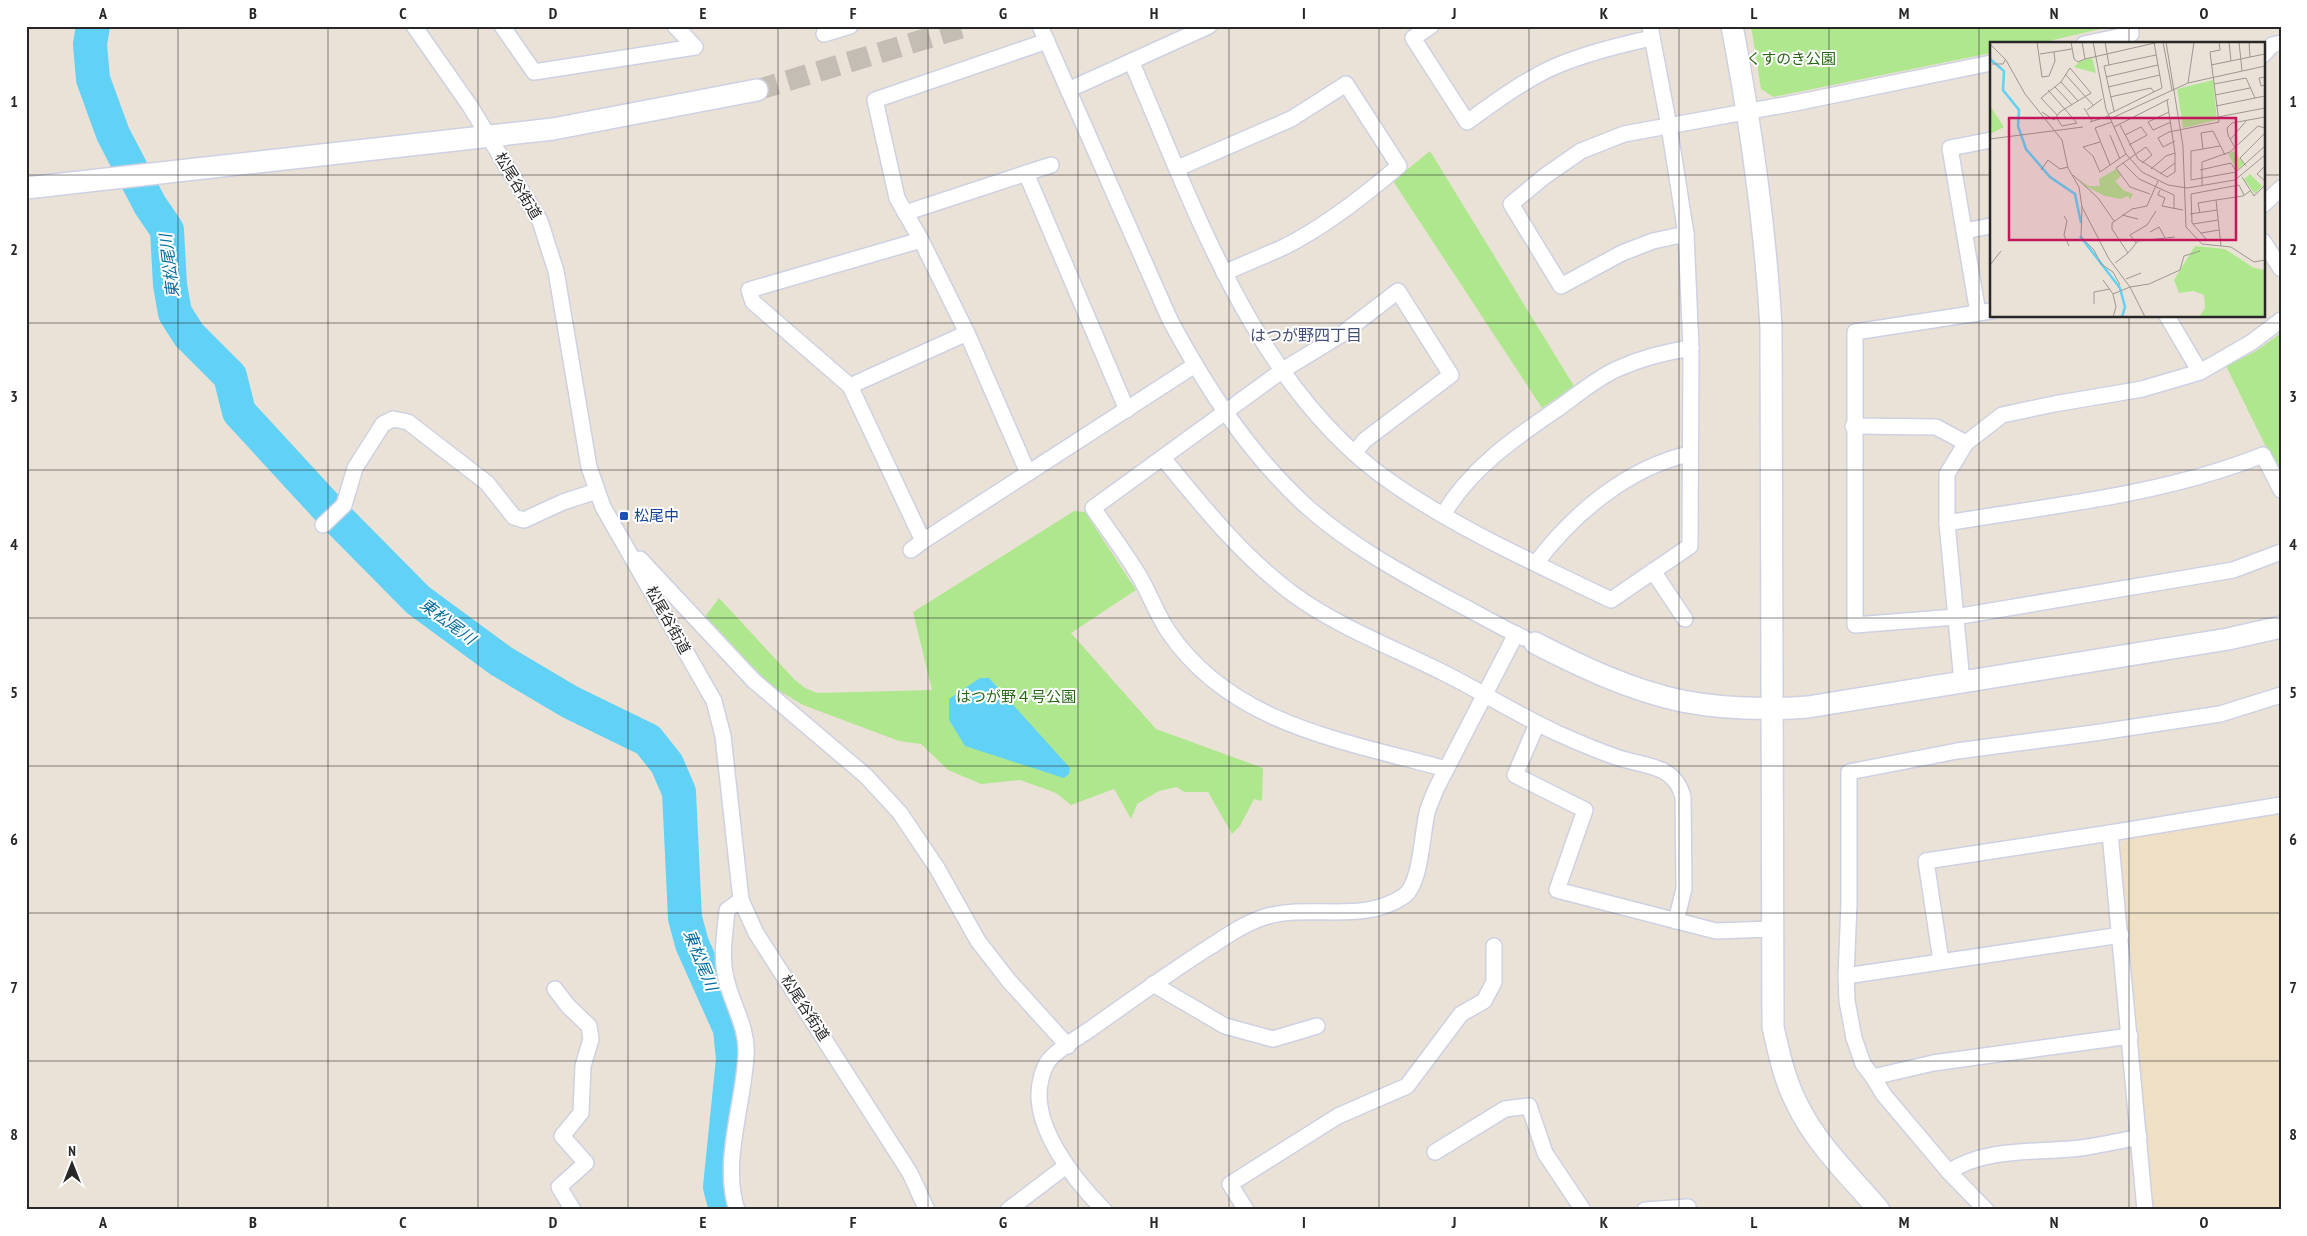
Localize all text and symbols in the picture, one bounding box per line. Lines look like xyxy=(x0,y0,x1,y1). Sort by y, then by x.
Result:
text: A xyxy=(98,3,108,23)
text: B xyxy=(249,3,257,23)
text: C xyxy=(399,3,407,23)
text: D xyxy=(549,3,558,23)
text: E xyxy=(700,3,707,23)
text: F xyxy=(850,3,857,23)
text: G xyxy=(999,3,1007,23)
text: H xyxy=(1150,3,1158,23)
text: I xyxy=(1302,3,1306,23)
text: J xyxy=(1451,3,1456,23)
text: K xyxy=(1600,3,1609,23)
text: L xyxy=(1751,3,1758,23)
text: M xyxy=(1899,3,1909,23)
text: N xyxy=(2050,3,2058,23)
text: O xyxy=(2200,3,2209,23)
inset map xyxy=(1990,42,2264,318)
park label: くすのき公園 xyxy=(1746,49,1836,68)
text: 1 xyxy=(10,91,18,111)
text: 1 xyxy=(2289,91,2297,111)
street label: 松尾谷街道 xyxy=(491,149,546,223)
water label: 東松尾川 xyxy=(155,231,183,299)
text: 2 xyxy=(10,239,18,259)
text: 2 xyxy=(2289,239,2297,259)
district label: はつが野四丁目 xyxy=(1250,325,1362,345)
text: 3 xyxy=(10,386,18,406)
text: 3 xyxy=(2289,386,2297,406)
place label: 松尾中 xyxy=(634,506,679,525)
marker: 松尾中 xyxy=(618,510,630,522)
text: 4 xyxy=(10,534,18,554)
text: 4 xyxy=(2289,534,2297,554)
street label: 松尾谷街道 xyxy=(642,582,695,657)
water label: 東松尾川 xyxy=(416,594,481,649)
text: 5 xyxy=(10,682,18,702)
text: 5 xyxy=(2289,682,2297,702)
park label: はつが野４号公園 xyxy=(956,687,1076,706)
text: 6 xyxy=(10,829,18,849)
text: 6 xyxy=(2289,829,2297,849)
water label: 東松尾川 xyxy=(680,927,723,995)
street label: 松尾谷街道 xyxy=(777,971,834,1044)
text: 7 xyxy=(10,977,18,997)
text: 7 xyxy=(2289,977,2297,997)
text: 8 xyxy=(10,1124,18,1144)
text: 8 xyxy=(2289,1124,2297,1144)
north arrow xyxy=(48,1138,98,1188)
text: N xyxy=(68,1142,76,1160)
text: A xyxy=(98,1212,108,1232)
text: B xyxy=(249,1212,257,1232)
text: C xyxy=(399,1212,407,1232)
text: D xyxy=(549,1212,558,1232)
text: E xyxy=(700,1212,707,1232)
text: F xyxy=(850,1212,857,1232)
text: G xyxy=(999,1212,1007,1232)
text: H xyxy=(1150,1212,1158,1232)
text: I xyxy=(1302,1212,1306,1232)
text: J xyxy=(1451,1212,1456,1232)
text: K xyxy=(1600,1212,1609,1232)
text: L xyxy=(1751,1212,1758,1232)
text: M xyxy=(1899,1212,1909,1232)
text: N xyxy=(2050,1212,2058,1232)
text: O xyxy=(2200,1212,2209,1232)

